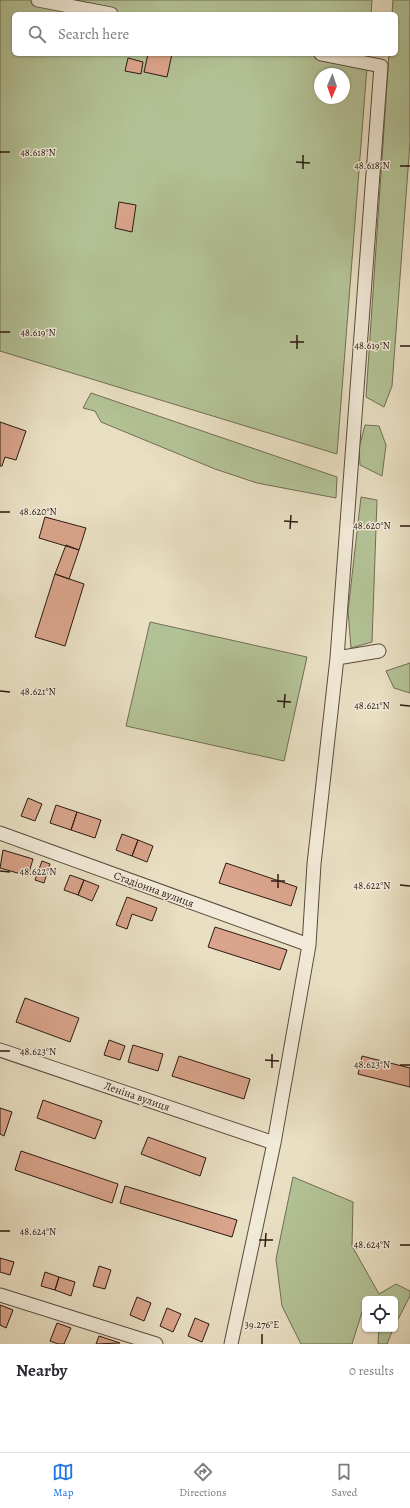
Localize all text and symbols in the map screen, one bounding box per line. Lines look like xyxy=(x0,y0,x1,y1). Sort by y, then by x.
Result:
search box xyxy=(12,12,398,56)
icon: search xyxy=(26,23,48,45)
text: Search here xyxy=(58,24,129,44)
north arrow xyxy=(314,68,350,104)
text: 48.618°N xyxy=(20,146,56,159)
text: 48.618°N xyxy=(354,159,390,172)
text: 48.619°N xyxy=(20,326,56,339)
text: 48.619°N xyxy=(354,339,390,352)
text: 48.620°N xyxy=(19,505,57,518)
text: 48.620°N xyxy=(353,519,391,532)
text: 48.621°N xyxy=(20,685,56,698)
text: 48.621°N xyxy=(354,699,390,712)
text: 48.622°N xyxy=(20,865,56,878)
street label: Стадіонна вулиця xyxy=(112,868,196,911)
text: 48.622°N xyxy=(354,879,390,892)
text: 48.623°N xyxy=(20,1045,56,1058)
text: 48.623°N xyxy=(354,1058,390,1071)
street label: Леніна вулиця xyxy=(102,1078,172,1115)
text: 48.624°N xyxy=(20,1225,56,1238)
text: 48.624°N xyxy=(354,1238,390,1251)
map controls xyxy=(362,1296,398,1332)
button: locate xyxy=(362,1296,398,1332)
text: 39.276°E xyxy=(245,1318,279,1331)
text: Nearby xyxy=(16,1359,67,1382)
text: 0 results xyxy=(349,1362,394,1379)
tab: Map xyxy=(52,1461,74,1500)
tab: Directions xyxy=(179,1461,227,1500)
tab: Saved xyxy=(331,1461,358,1500)

